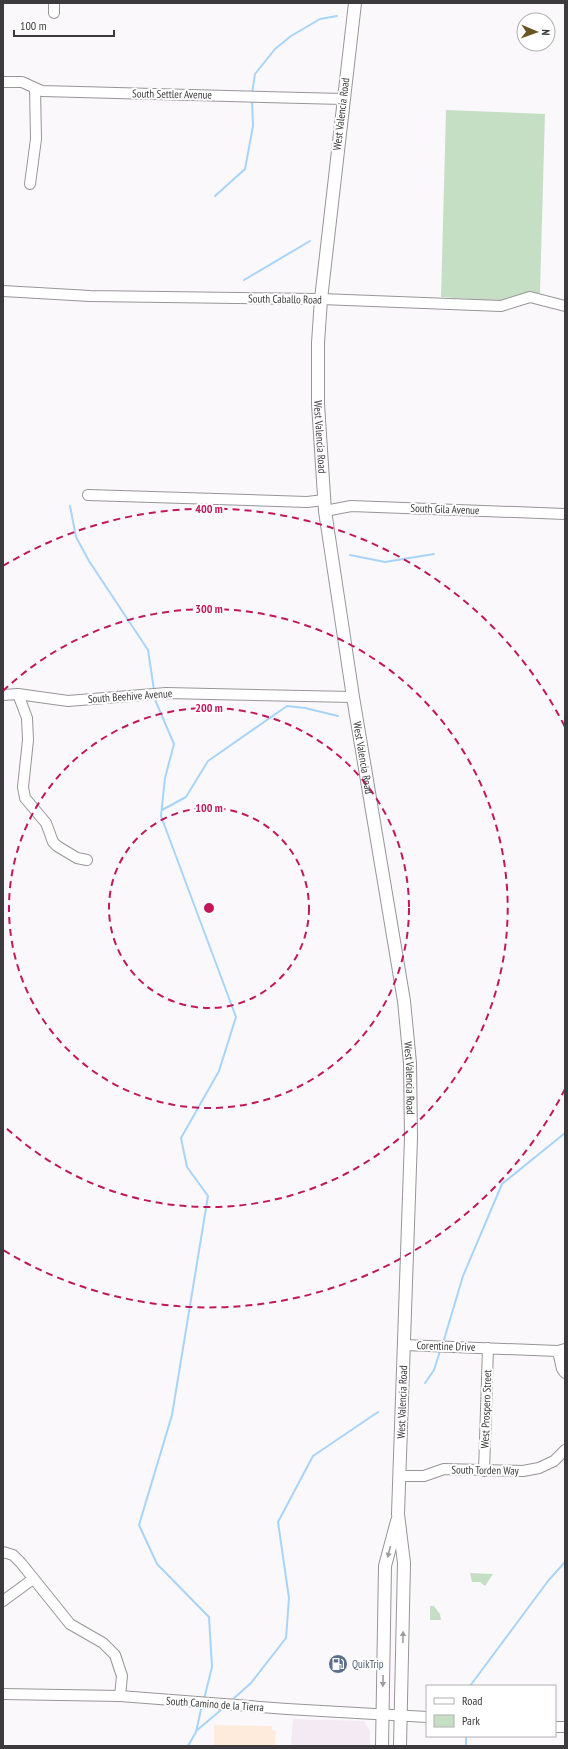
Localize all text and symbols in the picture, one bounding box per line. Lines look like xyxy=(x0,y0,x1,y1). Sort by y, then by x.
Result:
scale bar xyxy=(14,12,114,38)
north arrow xyxy=(516,12,556,52)
text: 100 m xyxy=(20,18,47,33)
text: N xyxy=(539,29,553,36)
street label: West Valencia Road xyxy=(330,77,352,151)
street label: South Settler Avenue xyxy=(132,86,212,102)
street label: South Caballo Road xyxy=(248,291,322,307)
street label: West Valencia Road xyxy=(311,400,330,474)
text: 400 m xyxy=(195,501,223,516)
street label: South Gila Avenue xyxy=(410,501,480,517)
text: 300 m xyxy=(195,601,223,616)
street label: South Beehive Avenue xyxy=(87,686,173,706)
text: 200 m xyxy=(195,700,223,715)
street label: West Valencia Road xyxy=(350,720,376,795)
text: 100 m xyxy=(195,800,223,815)
centre of rings xyxy=(202,901,216,915)
street label: West Valencia Road xyxy=(401,1041,418,1115)
street label: Corentine Drive xyxy=(416,1338,476,1354)
street label: West Valencia Road xyxy=(394,1365,410,1439)
street label: West Prospero Street xyxy=(478,1369,494,1449)
street label: South Torden Way xyxy=(451,1462,520,1478)
one-way arrow xyxy=(386,1546,392,1558)
one-way arrow xyxy=(400,1630,406,1643)
fuel station icon: QuikTrip xyxy=(327,1653,349,1675)
place label: QuikTrip xyxy=(352,1657,384,1671)
one-way arrow xyxy=(380,1675,387,1687)
legend xyxy=(426,1685,556,1737)
text: Road xyxy=(462,1693,482,1708)
street label: South Camino de la Tierra xyxy=(166,1694,264,1714)
text: Park xyxy=(462,1713,480,1728)

